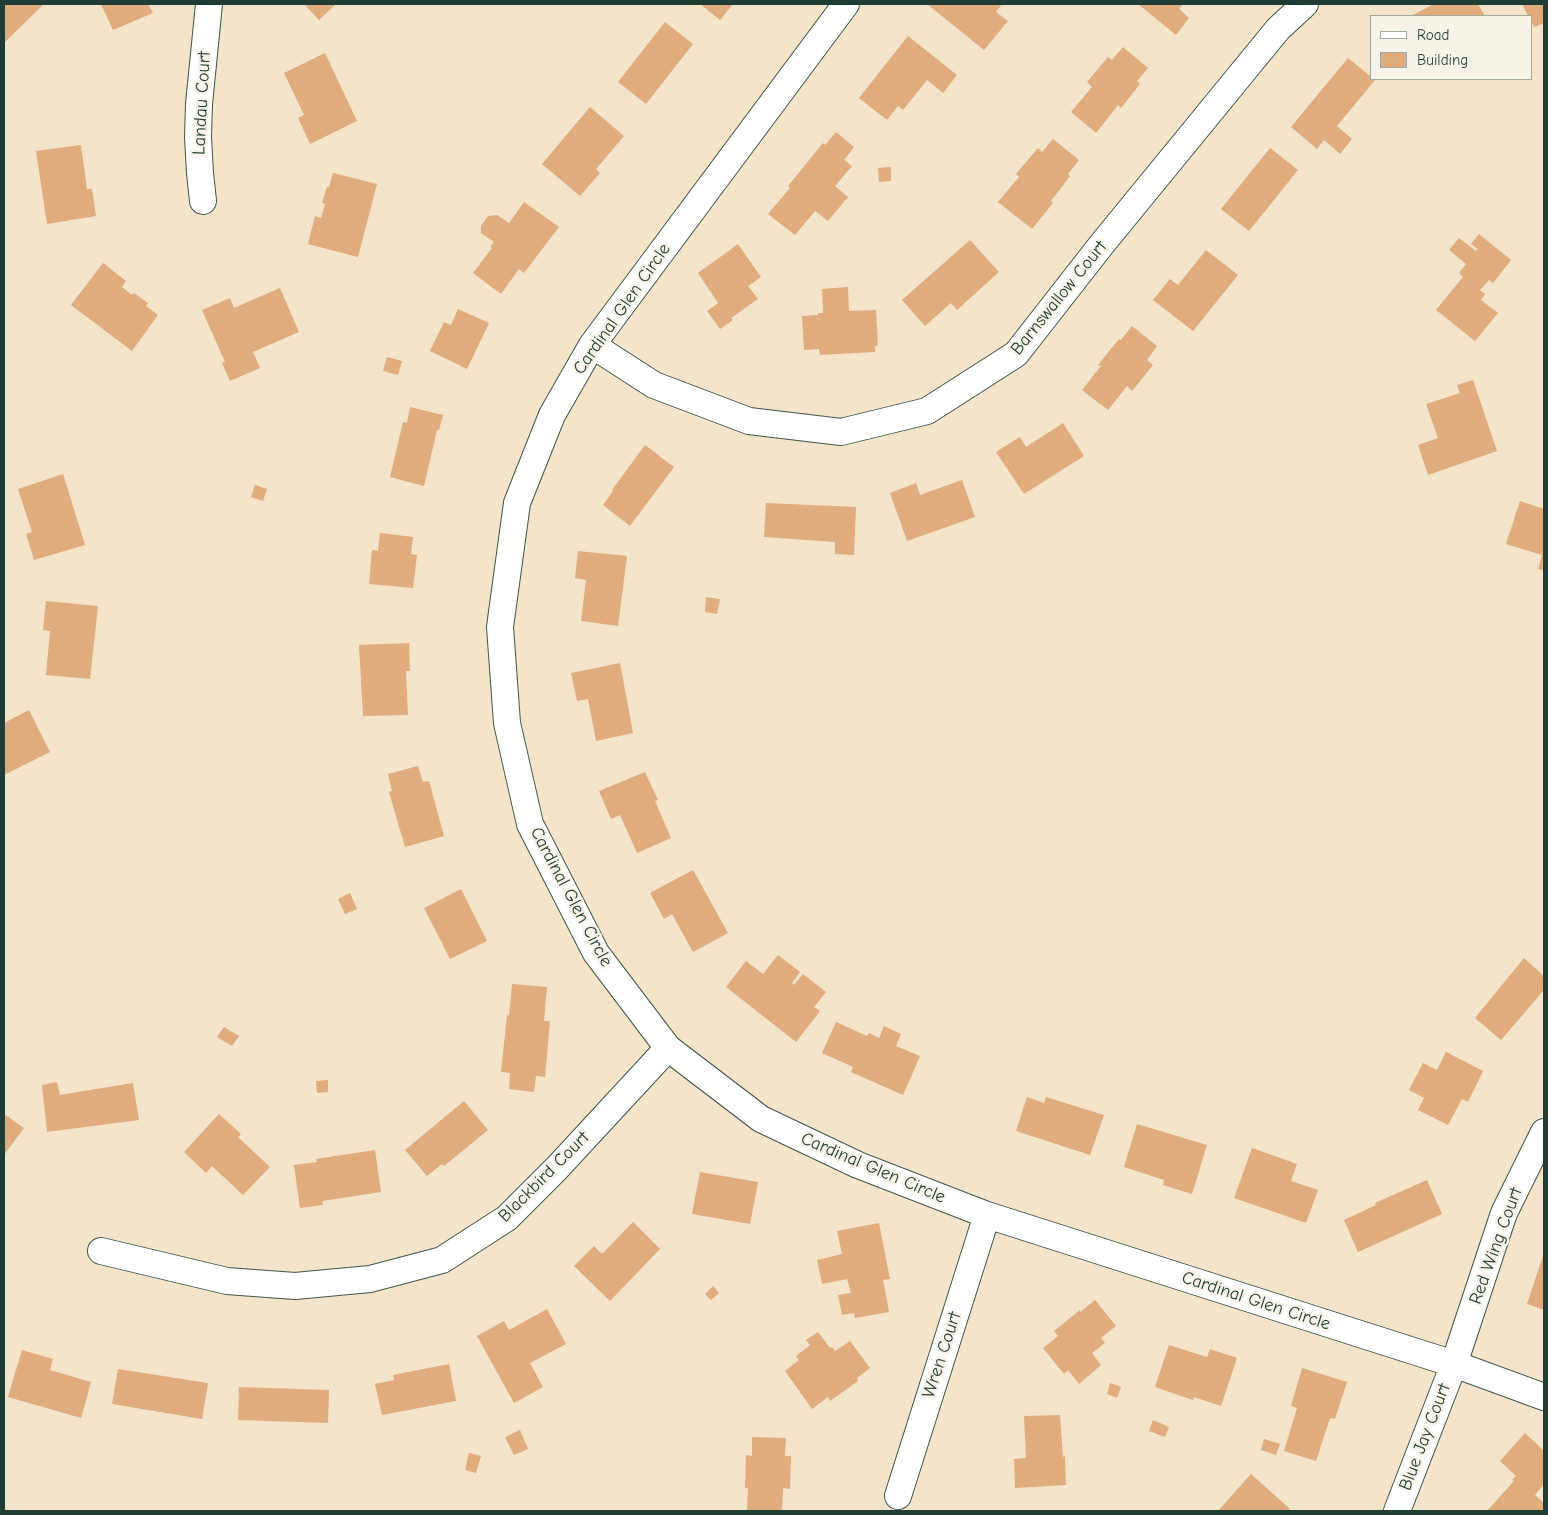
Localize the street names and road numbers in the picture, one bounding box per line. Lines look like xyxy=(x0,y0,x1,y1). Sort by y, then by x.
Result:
street label: Landau Court xyxy=(188,50,216,156)
street label: Barnswallow Court xyxy=(1006,236,1112,360)
street label: Cardinal Glen Circle xyxy=(569,239,675,379)
street label: Cardinal Glen Circle xyxy=(525,824,617,970)
street label: Blackbird Court xyxy=(494,1127,594,1227)
street label: Cardinal Glen Circle xyxy=(797,1128,949,1208)
street label: Red Wing Court xyxy=(1465,1185,1527,1307)
street label: Cardinal Glen Circle xyxy=(1179,1267,1333,1335)
street label: Wren Court xyxy=(918,1309,966,1401)
street label: Blue Jay Court xyxy=(1395,1380,1455,1494)

